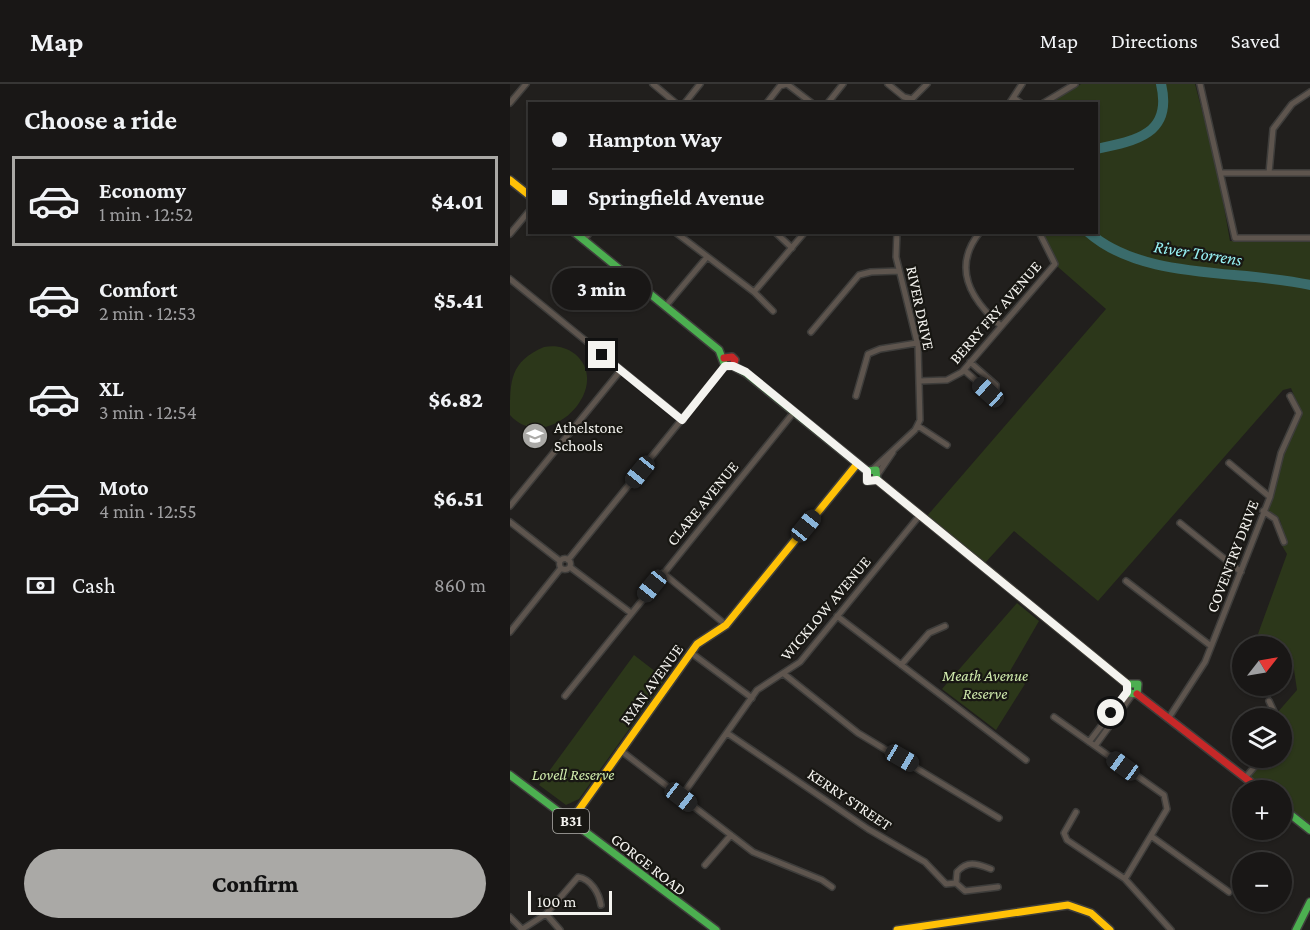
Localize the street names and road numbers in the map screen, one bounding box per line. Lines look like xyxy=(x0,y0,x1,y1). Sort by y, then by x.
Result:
street label: BERRY FRY AVENUE xyxy=(946,257,1045,367)
street label: RIVER DRIVE xyxy=(903,264,938,352)
street label: CLARE AVENUE xyxy=(663,458,742,549)
street label: COVENTRY DRIVE xyxy=(1203,497,1262,615)
street label: WICKLOW AVENUE xyxy=(777,553,874,664)
street label: RYAN AVENUE xyxy=(617,641,686,728)
street label: KERRY STREET xyxy=(804,765,895,834)
road number: B31 xyxy=(553,809,589,833)
street label: GORGE ROAD xyxy=(608,830,690,899)

